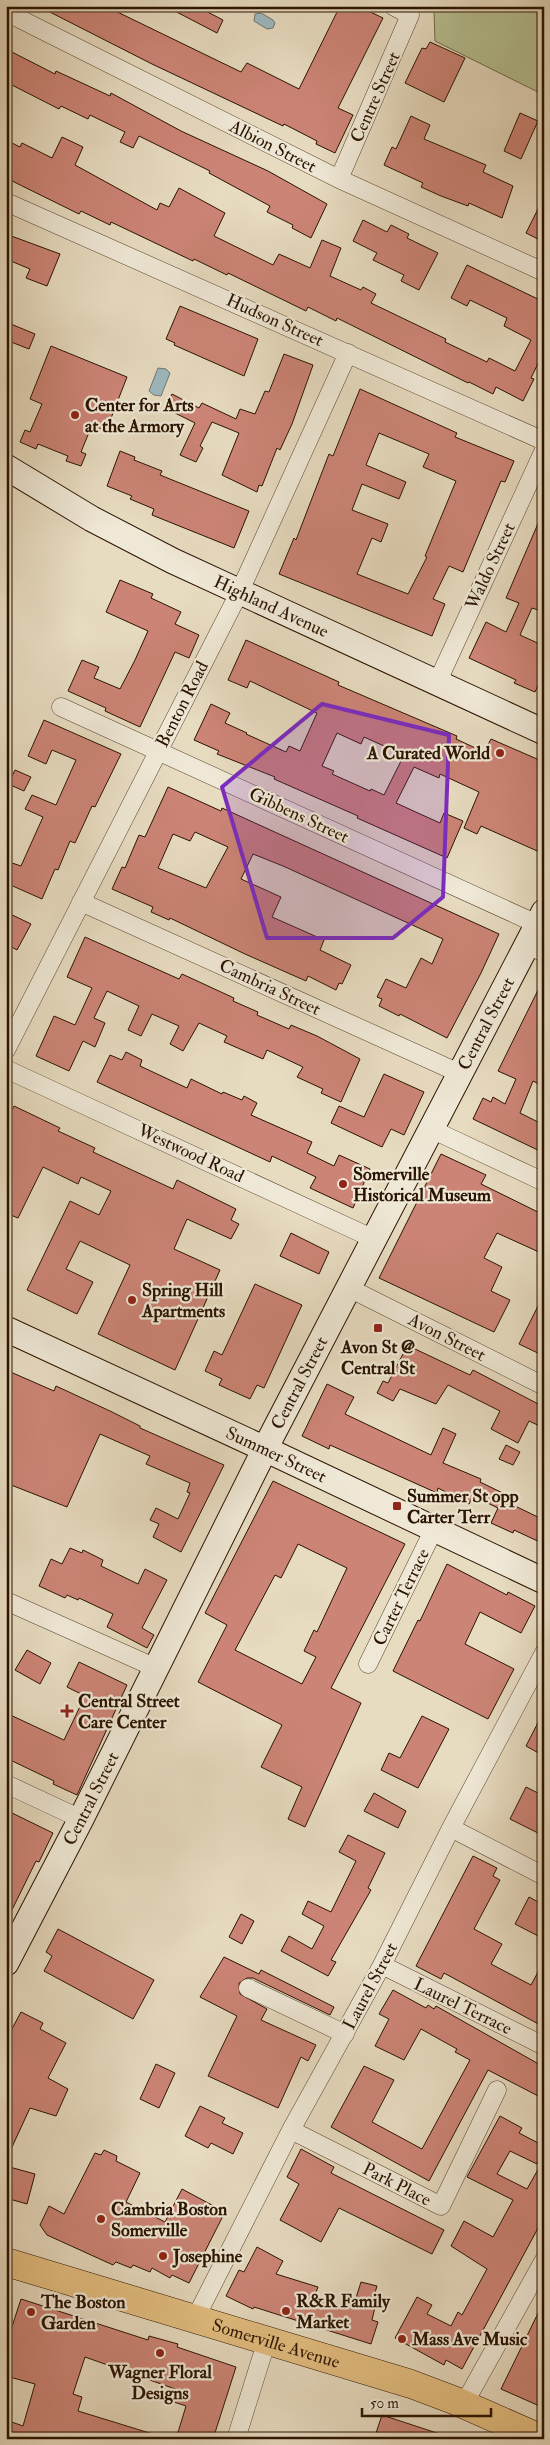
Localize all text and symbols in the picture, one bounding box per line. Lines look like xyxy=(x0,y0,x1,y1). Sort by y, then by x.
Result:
street label: Centre Street xyxy=(345,48,406,146)
street label: Albion Street xyxy=(225,114,320,178)
street label: Hudson Street xyxy=(223,289,327,352)
place label: Center for Arts at the Armory xyxy=(85,394,194,438)
marker: Center for Arts at the Armory xyxy=(69,409,81,421)
street label: Waldo Street xyxy=(460,519,521,614)
street label: Highland Avenue xyxy=(210,570,333,643)
street label: Benton Road xyxy=(151,657,214,751)
place label: A Curated World xyxy=(366,742,490,765)
marker: A Curated World xyxy=(494,747,506,759)
street label: Gibbens Street xyxy=(245,782,353,849)
street label: Cambria Street xyxy=(215,954,324,1021)
street label: Central Street xyxy=(453,973,520,1074)
street label: Westwood Road xyxy=(133,1118,248,1188)
place label: Somerville Historical Museum xyxy=(353,1163,492,1207)
marker: Somerville Historical Museum xyxy=(337,1178,349,1190)
place label: Spring Hill Apartments xyxy=(141,1279,225,1323)
marker: Spring Hill Apartments xyxy=(126,1294,138,1306)
street label: Avon Street xyxy=(403,1308,489,1367)
marker: Avon St @ Central St xyxy=(372,1322,384,1334)
street label: Central Street xyxy=(266,1333,333,1434)
place label: Avon St @ Central St xyxy=(340,1336,415,1380)
street label: Summer Street xyxy=(222,1421,330,1489)
place label: Summer St opp Carter Terr xyxy=(407,1485,519,1529)
marker: Summer St opp Carter Terr xyxy=(391,1500,403,1512)
street label: Carter Terrace xyxy=(368,1544,435,1650)
place label: Central Street Care Center xyxy=(78,1690,180,1734)
marker: Central Street Care Center xyxy=(60,1704,74,1718)
street label: Central Street xyxy=(58,1748,125,1850)
street label: Laurel Street xyxy=(338,1938,403,2034)
street label: Laurel Terrace xyxy=(410,1973,516,2040)
street label: Park Place xyxy=(359,2157,435,2212)
place label: Cambria Boston Somerville xyxy=(111,2198,228,2242)
marker: Cambria Boston Somerville xyxy=(95,2213,107,2225)
place label: Josephine xyxy=(172,2245,243,2268)
marker: Josephine xyxy=(157,2250,169,2262)
place label: R&R Family Market xyxy=(295,2290,391,2334)
place label: The Boston Garden xyxy=(40,2291,126,2335)
marker: R&R Family Market xyxy=(280,2305,292,2317)
marker: The Boston Garden xyxy=(25,2306,37,2318)
street label: Somerville Avenue xyxy=(209,2314,343,2374)
place label: Mass Ave Music xyxy=(411,2328,528,2351)
marker: Mass Ave Music xyxy=(396,2333,408,2345)
marker: Wagner Floral Designs xyxy=(154,2347,166,2359)
place label: Wagner Floral Designs xyxy=(107,2361,212,2405)
scale bar xyxy=(362,2385,491,2417)
text: 50 m xyxy=(370,2394,399,2413)

